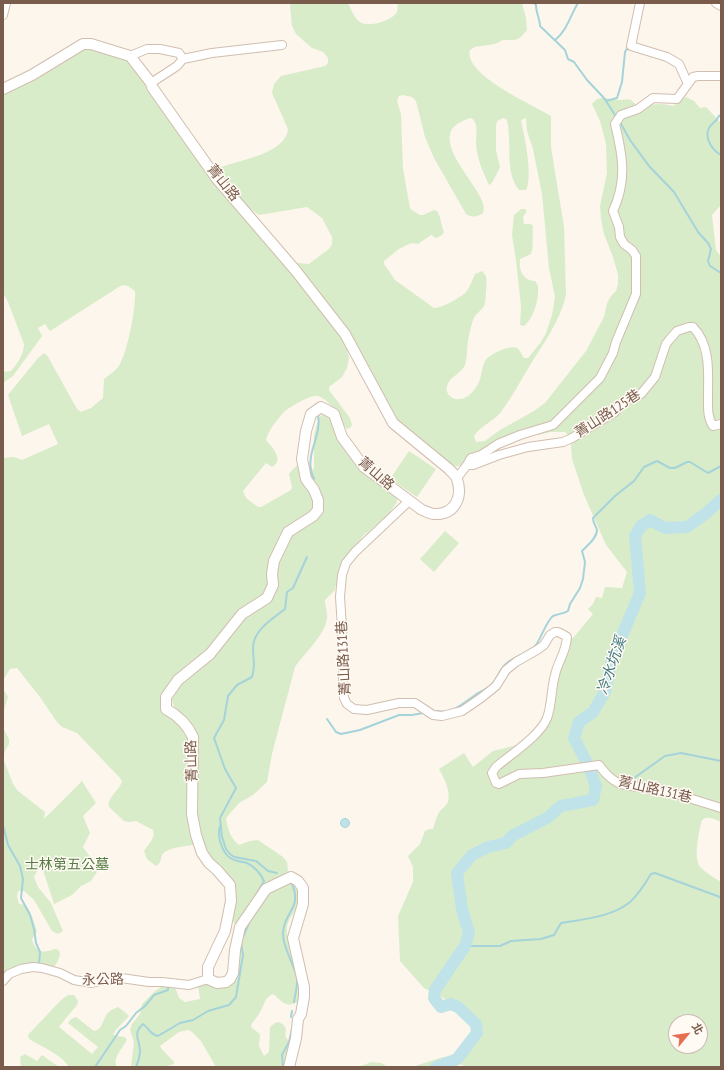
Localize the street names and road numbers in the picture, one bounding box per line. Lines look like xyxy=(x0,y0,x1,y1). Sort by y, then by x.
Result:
street label: 菁山路 xyxy=(203,161,243,205)
street label: 菁山路125巷 xyxy=(572,387,644,441)
street label: 菁山路 xyxy=(355,454,397,494)
street label: 菁山路131巷 xyxy=(334,620,354,696)
street label: 菁山路 xyxy=(183,740,201,782)
street label: 菁山路131巷 xyxy=(617,773,693,807)
street label: 永公路 xyxy=(82,971,124,989)

